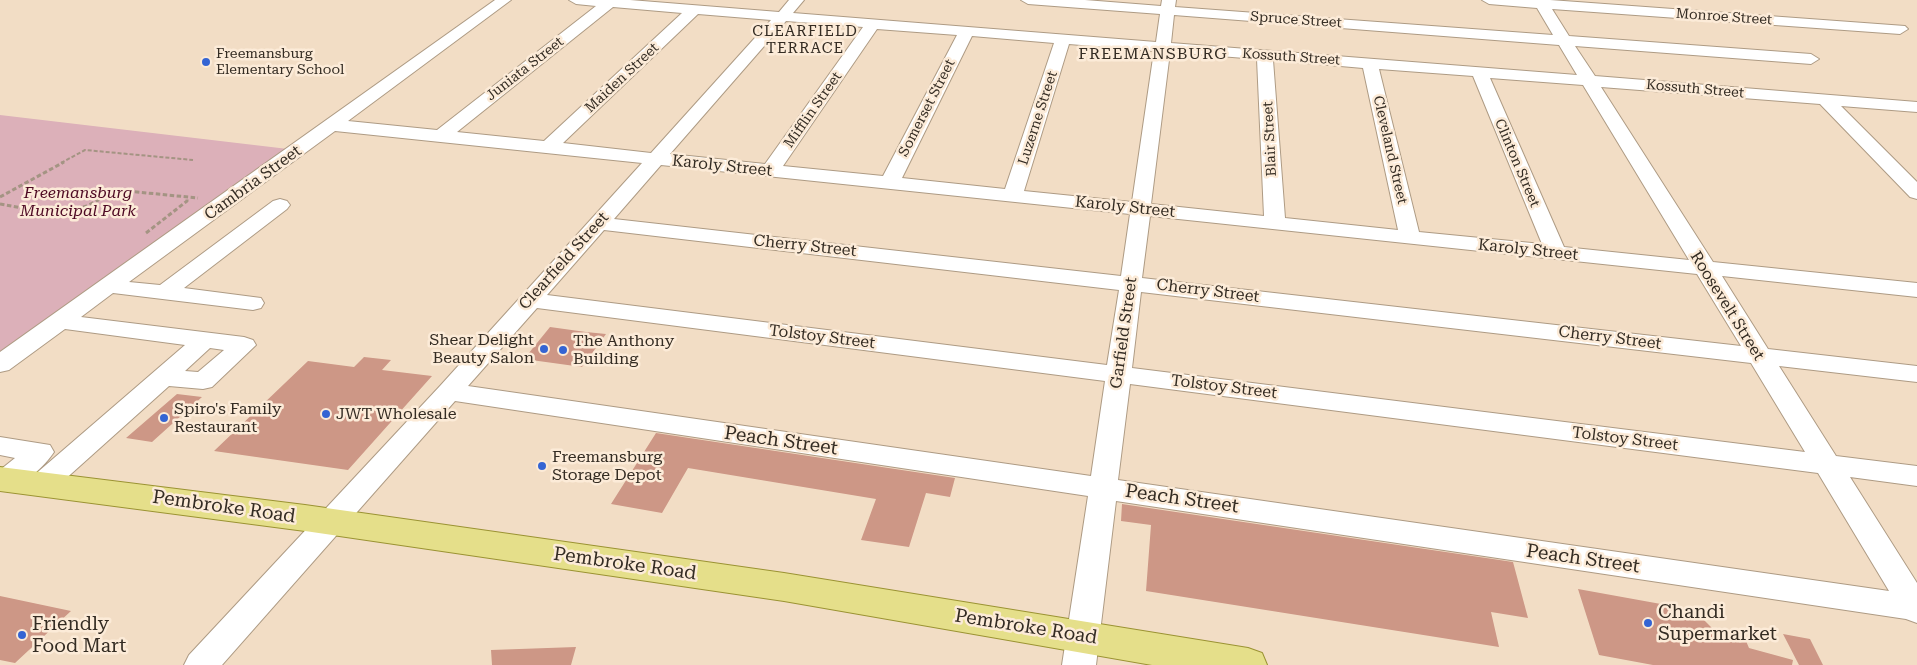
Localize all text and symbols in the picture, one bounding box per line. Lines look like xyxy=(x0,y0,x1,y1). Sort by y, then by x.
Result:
street label: Monroe Street xyxy=(1675,5,1773,29)
street label: Spruce Street xyxy=(1250,8,1342,32)
district label: CLEARFIELD TERRACE xyxy=(751,23,859,58)
street label: Juniata Street xyxy=(483,34,567,104)
street label: Maiden Street xyxy=(582,40,662,116)
district label: FREEMANSBURG xyxy=(1077,44,1229,64)
street label: Kossuth Street xyxy=(1241,45,1341,69)
place label: Freemansburg Elementary School xyxy=(216,46,344,78)
marker: Freemansburg Elementary School xyxy=(200,56,212,68)
street label: Somerset Street xyxy=(895,57,959,159)
street label: Mifflin Street xyxy=(781,69,845,151)
street label: Luzerne Street xyxy=(1015,69,1061,167)
street label: Kossuth Street xyxy=(1645,76,1745,102)
street label: Cleveland Street xyxy=(1369,94,1411,206)
street label: Blair Street xyxy=(1260,101,1280,177)
street label: Clinton Street xyxy=(1491,116,1543,210)
street label: Cambria Street xyxy=(201,141,305,225)
street label: Karoly Street xyxy=(671,151,773,181)
park label: Freemansburg Municipal Park xyxy=(20,183,136,221)
street label: Karoly Street xyxy=(1074,192,1176,222)
street label: Clearfield Street xyxy=(515,208,613,314)
street label: Cherry Street xyxy=(753,231,857,261)
street label: Karoly Street xyxy=(1477,235,1579,265)
street label: Roosevelt Street xyxy=(1686,248,1768,364)
street label: Cherry Street xyxy=(1155,275,1261,307)
street label: Garfield Street xyxy=(1107,276,1141,390)
street label: Tolstoy Street xyxy=(768,321,876,353)
street label: Cherry Street xyxy=(1557,322,1663,354)
place label: Shear Delight Beauty Salon xyxy=(429,330,534,368)
place label: The Anthony Building xyxy=(573,331,674,369)
marker: Shear Delight Beauty Salon xyxy=(538,343,550,355)
marker: The Anthony Building xyxy=(557,344,569,356)
street label: Tolstoy Street xyxy=(1170,371,1278,403)
place label: Spiro's Family Restaurant xyxy=(174,399,281,437)
place label: JWT Wholesale xyxy=(336,404,456,424)
marker: JWT Wholesale xyxy=(320,408,332,420)
marker: Spiro's Family Restaurant xyxy=(158,412,170,424)
street label: Peach Street xyxy=(723,422,839,460)
street label: Tolstoy Street xyxy=(1571,423,1679,455)
place label: Freemansburg Storage Depot xyxy=(552,447,662,485)
marker: Freemansburg Storage Depot xyxy=(536,460,548,472)
street label: Peach Street xyxy=(1124,480,1240,518)
street label: Pembroke Road xyxy=(151,486,297,528)
street label: Peach Street xyxy=(1525,540,1641,578)
street label: Pembroke Road xyxy=(552,543,698,585)
place label: Chandi Supermarket xyxy=(1658,601,1777,645)
street label: Pembroke Road xyxy=(953,604,1099,650)
place label: Friendly Food Mart xyxy=(32,613,126,657)
marker: Chandi Supermarket xyxy=(1642,617,1654,629)
marker: Friendly Food Mart xyxy=(16,629,28,641)

